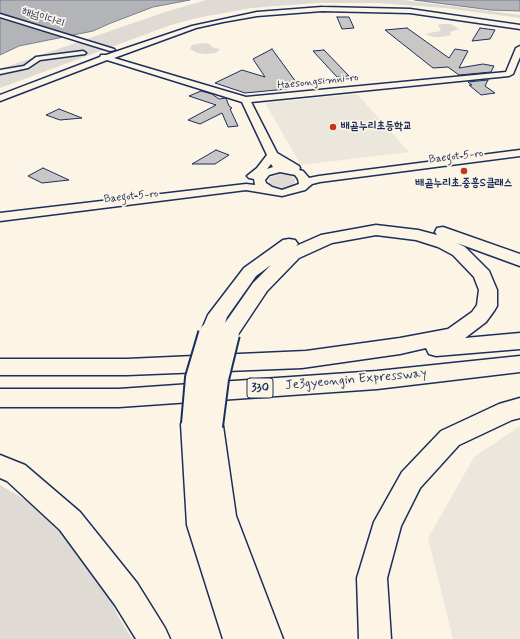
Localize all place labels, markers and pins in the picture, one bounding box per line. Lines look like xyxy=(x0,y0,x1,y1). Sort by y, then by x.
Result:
place label: 배곧누리초등학교 xyxy=(341,120,412,134)
marker: 배곧누리초등학교 xyxy=(328,122,338,132)
marker: 배곧누리초.중흥S클래스 xyxy=(459,166,469,176)
place label: 배곧누리초.중흥S클래스 xyxy=(416,177,512,191)

